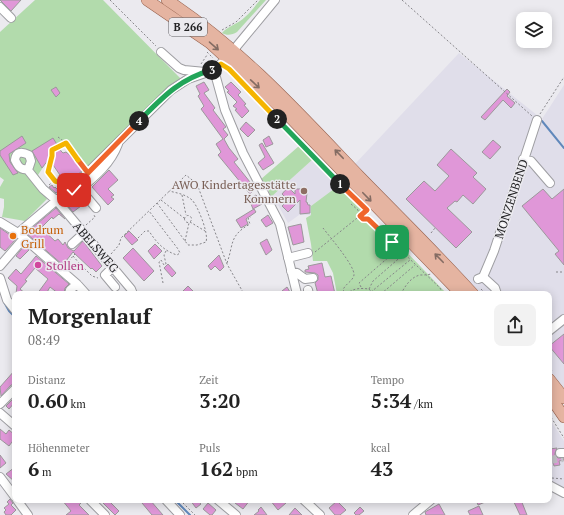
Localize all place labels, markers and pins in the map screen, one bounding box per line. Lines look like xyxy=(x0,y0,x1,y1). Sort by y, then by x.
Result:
pin: 3 xyxy=(202,60,222,80)
pin: 2 xyxy=(267,109,287,129)
pin: 4 xyxy=(129,111,149,131)
pin xyxy=(57,173,91,207)
pin: 1 xyxy=(330,174,350,194)
place label: AWO Kindertagesstätte Kommern xyxy=(172,177,296,206)
marker: AWO Kindertagesstätte Kommern xyxy=(299,186,309,196)
place label: Bodrum Grill xyxy=(21,222,64,251)
pin xyxy=(375,225,409,259)
marker: Bodrum Grill xyxy=(8,231,18,241)
place label: Stollen xyxy=(46,258,84,273)
marker: Stollen xyxy=(33,260,43,270)

